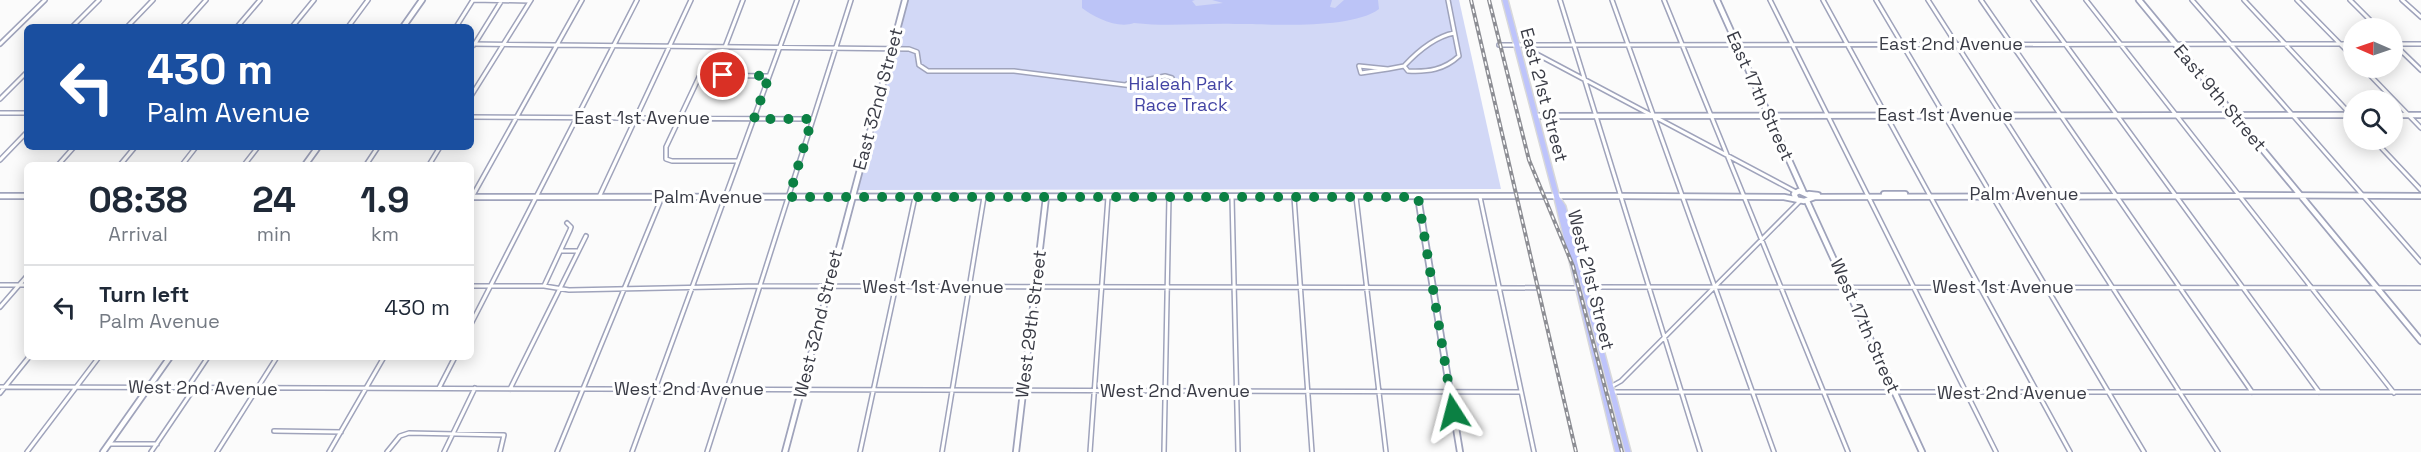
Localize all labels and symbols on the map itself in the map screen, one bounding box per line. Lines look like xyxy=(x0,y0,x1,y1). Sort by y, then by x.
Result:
north arrow xyxy=(2343,18,2403,78)
street label: East 32nd Street xyxy=(847,25,908,173)
street label: East 21st Street xyxy=(1515,25,1573,165)
street label: East 17th Street xyxy=(1722,28,1799,164)
street label: East 2nd Avenue xyxy=(1879,32,2023,55)
street label: East 9th Street xyxy=(2169,40,2272,156)
pin xyxy=(697,49,748,100)
park label: Hialeah Park Race Track xyxy=(1128,72,1234,116)
street label: East 1st Avenue xyxy=(1877,103,2013,126)
street label: East 1st Avenue xyxy=(574,106,710,129)
street label: Palm Avenue xyxy=(1970,182,2078,205)
street label: Palm Avenue xyxy=(654,185,762,208)
street label: West 21st Street xyxy=(1563,207,1620,352)
street label: West 32nd Street xyxy=(788,247,847,401)
street label: West 29th Street xyxy=(1010,249,1051,399)
street label: West 17th Street xyxy=(1825,255,1905,397)
street label: West 1st Avenue xyxy=(862,275,1004,298)
street label: West 1st Avenue xyxy=(1932,275,2074,298)
street label: West 2nd Avenue xyxy=(128,375,278,400)
street label: West 2nd Avenue xyxy=(614,377,764,400)
street label: West 2nd Avenue xyxy=(1100,379,1250,402)
position arrow xyxy=(1421,380,1485,444)
street label: West 2nd Avenue xyxy=(1937,381,2087,404)

